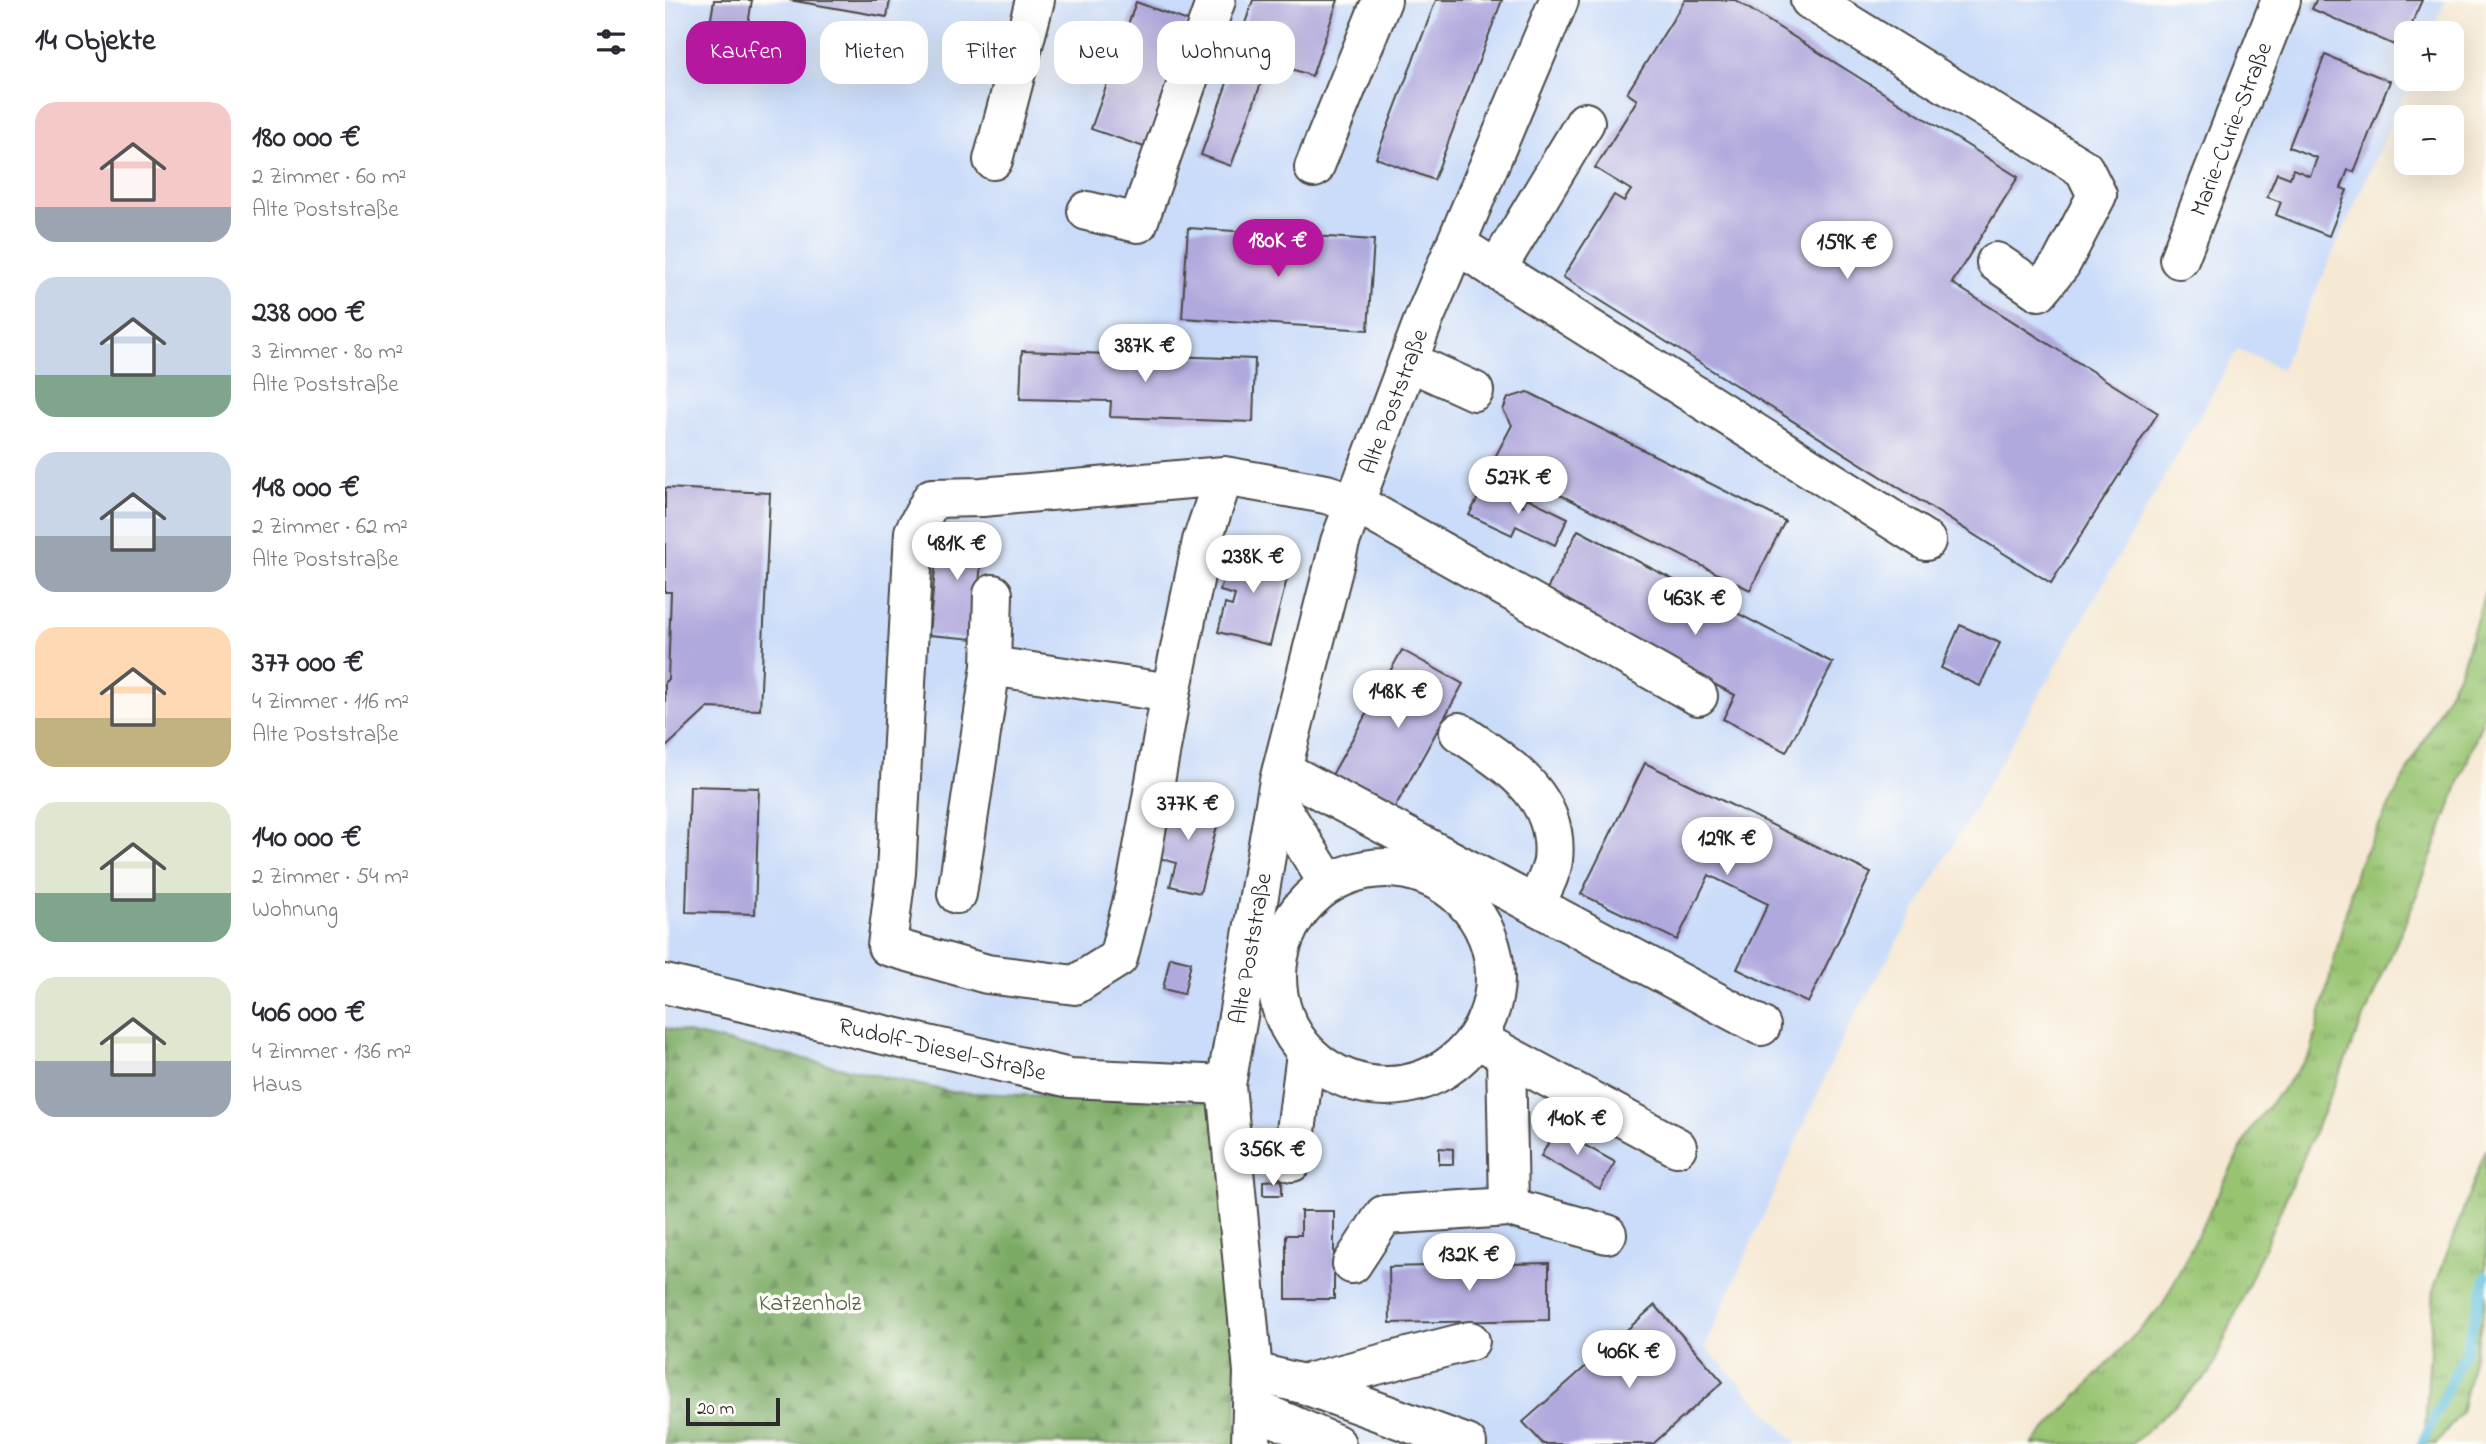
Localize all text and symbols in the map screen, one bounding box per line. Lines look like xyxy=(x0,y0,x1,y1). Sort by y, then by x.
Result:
text: 14 Objekte xyxy=(35,20,155,64)
chip: Kaufen xyxy=(686,21,806,84)
chip: Mieten xyxy=(820,21,928,84)
chip: Filter xyxy=(942,21,1040,84)
chip: Neu xyxy=(1054,21,1143,84)
chip: Wohnung xyxy=(1157,21,1295,84)
map controls xyxy=(2394,21,2464,175)
button: + xyxy=(2394,21,2464,91)
icon: filters xyxy=(592,23,630,61)
street label: Marie-Curie-Straße xyxy=(2182,37,2283,222)
button: − xyxy=(2394,105,2464,175)
text: 180 000 € xyxy=(252,117,361,161)
icon: home xyxy=(91,130,175,214)
text: 2 Zimmer · 60 m² xyxy=(252,161,406,194)
text: Alte Poststraße xyxy=(252,194,398,227)
pin: 180K € xyxy=(1221,219,1335,279)
pin: 159K € xyxy=(1790,222,1904,281)
text: 180K € xyxy=(1249,225,1307,258)
text: 159K € xyxy=(1817,227,1877,260)
text: 238 000 € xyxy=(252,292,365,336)
icon: home xyxy=(91,305,175,389)
pin: 387K € xyxy=(1088,324,1202,384)
street label: Alte Poststraße xyxy=(1352,324,1439,480)
text: 387K € xyxy=(1115,330,1175,363)
text: 3 Zimmer · 80 m² xyxy=(252,336,403,369)
text: Alte Poststraße xyxy=(252,369,398,402)
pin: 527K € xyxy=(1461,456,1575,516)
text: 527K € xyxy=(1485,462,1552,495)
text: 148 000 € xyxy=(252,467,360,511)
icon: home xyxy=(91,480,175,564)
text: 2 Zimmer · 62 m² xyxy=(252,511,408,544)
pin: 481K € xyxy=(900,522,1014,582)
text: 481K € xyxy=(928,528,986,561)
pin: 238K € xyxy=(1196,536,1310,595)
text: 238K € xyxy=(1222,541,1284,574)
text: Alte Poststraße xyxy=(252,544,398,577)
pin: 463K € xyxy=(1638,578,1752,637)
text: 463K € xyxy=(1664,583,1726,616)
text: 377 000 € xyxy=(252,642,364,686)
icon: home xyxy=(91,655,175,739)
pin: 148K € xyxy=(1341,670,1455,730)
text: 148K € xyxy=(1369,676,1427,709)
text: 4 Zimmer · 116 m² xyxy=(252,686,409,719)
text: Alte Poststraße xyxy=(252,719,398,752)
pin: 377K € xyxy=(1131,782,1245,842)
text: 377K € xyxy=(1157,788,1219,821)
text: 140 000 € xyxy=(252,817,362,861)
pin: 129K € xyxy=(1670,818,1784,877)
text: 129K € xyxy=(1698,823,1756,856)
icon: home xyxy=(91,830,175,914)
text: 2 Zimmer · 54 m² xyxy=(252,861,409,894)
street label: Alte Poststraße xyxy=(1222,870,1283,1027)
text: Wohnung xyxy=(252,894,338,927)
text: 406 000 € xyxy=(252,992,365,1036)
icon: home xyxy=(91,1005,175,1089)
street label: Rudolf-Diesel-Straße xyxy=(835,1010,1050,1092)
text: 4 Zimmer · 136 m² xyxy=(252,1036,411,1069)
text: Haus xyxy=(252,1069,303,1102)
pin: 140K € xyxy=(1520,1098,1634,1157)
text: 140K € xyxy=(1547,1103,1607,1136)
pin: 356K € xyxy=(1216,1128,1330,1188)
text: 356K € xyxy=(1240,1134,1306,1167)
pin: 132K € xyxy=(1412,1234,1526,1293)
text: 132K € xyxy=(1438,1239,1500,1272)
park label: Katzenholz xyxy=(759,1287,862,1322)
pin: 406K € xyxy=(1572,1330,1686,1390)
text: 406K € xyxy=(1598,1336,1660,1369)
scale bar xyxy=(686,1395,781,1427)
text: 20 m xyxy=(697,1396,734,1423)

